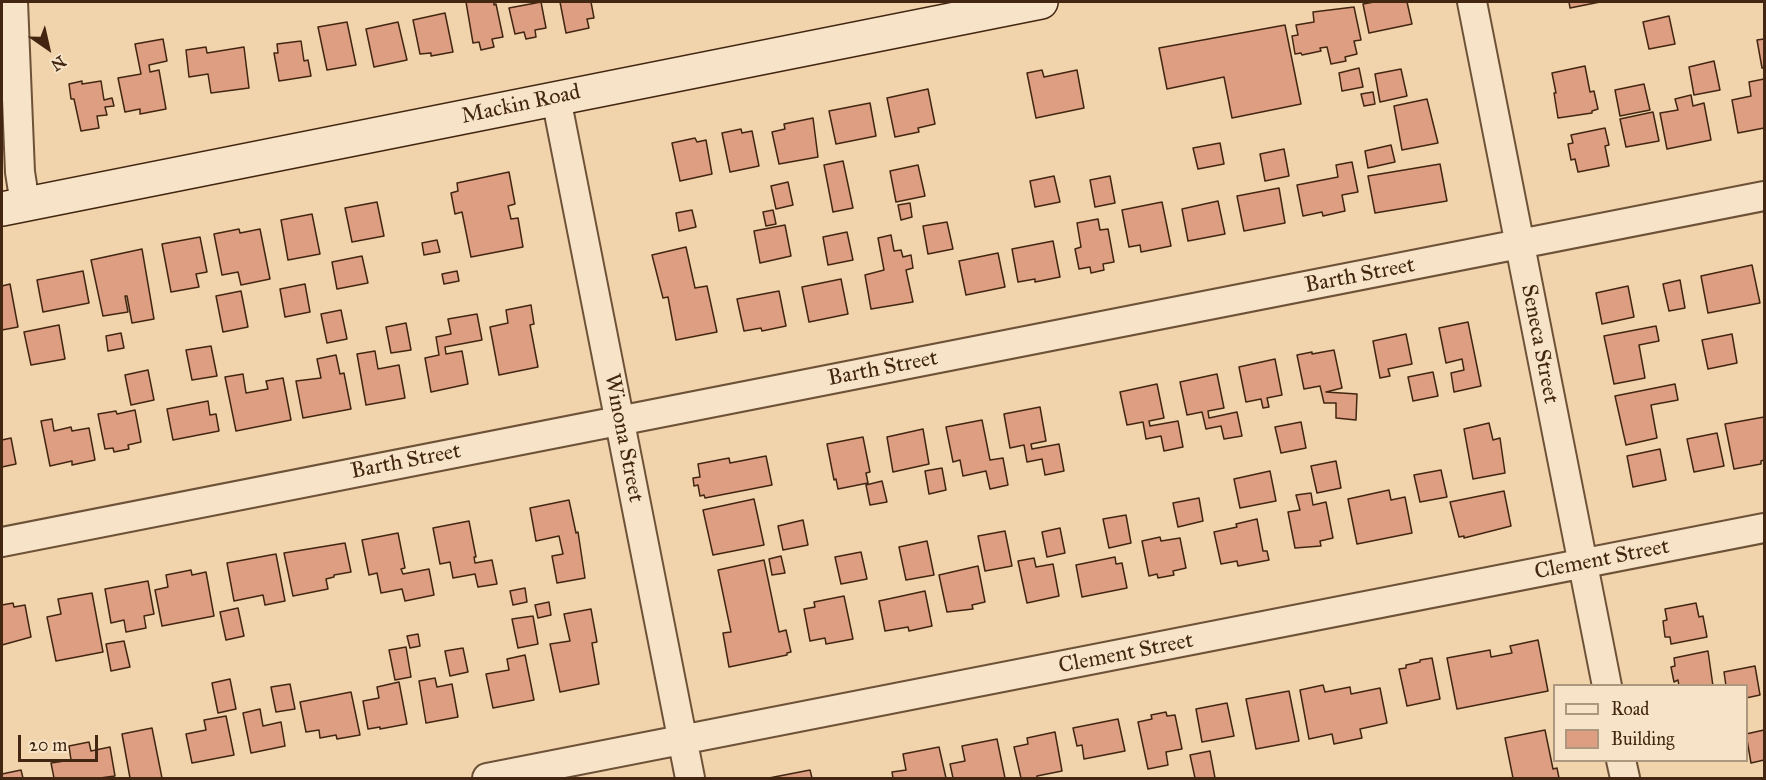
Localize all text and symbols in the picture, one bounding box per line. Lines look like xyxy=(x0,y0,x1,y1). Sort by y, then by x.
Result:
north arrow xyxy=(18,18,78,78)
text: N xyxy=(47,52,69,75)
street label: Mackin Road xyxy=(459,80,583,130)
street label: Barth Street xyxy=(1303,252,1417,300)
street label: Seneca Street xyxy=(1515,282,1563,406)
street label: Barth Street xyxy=(826,345,940,393)
street label: Winona Street xyxy=(598,371,648,505)
street label: Barth Street xyxy=(349,438,463,486)
street label: Clement Street xyxy=(1532,534,1672,586)
street label: Clement Street xyxy=(1056,628,1196,680)
legend xyxy=(1553,684,1748,762)
text: Road xyxy=(1611,698,1649,720)
scale bar xyxy=(21,723,100,761)
text: Building xyxy=(1611,728,1674,750)
text: 20 m xyxy=(29,734,67,756)

